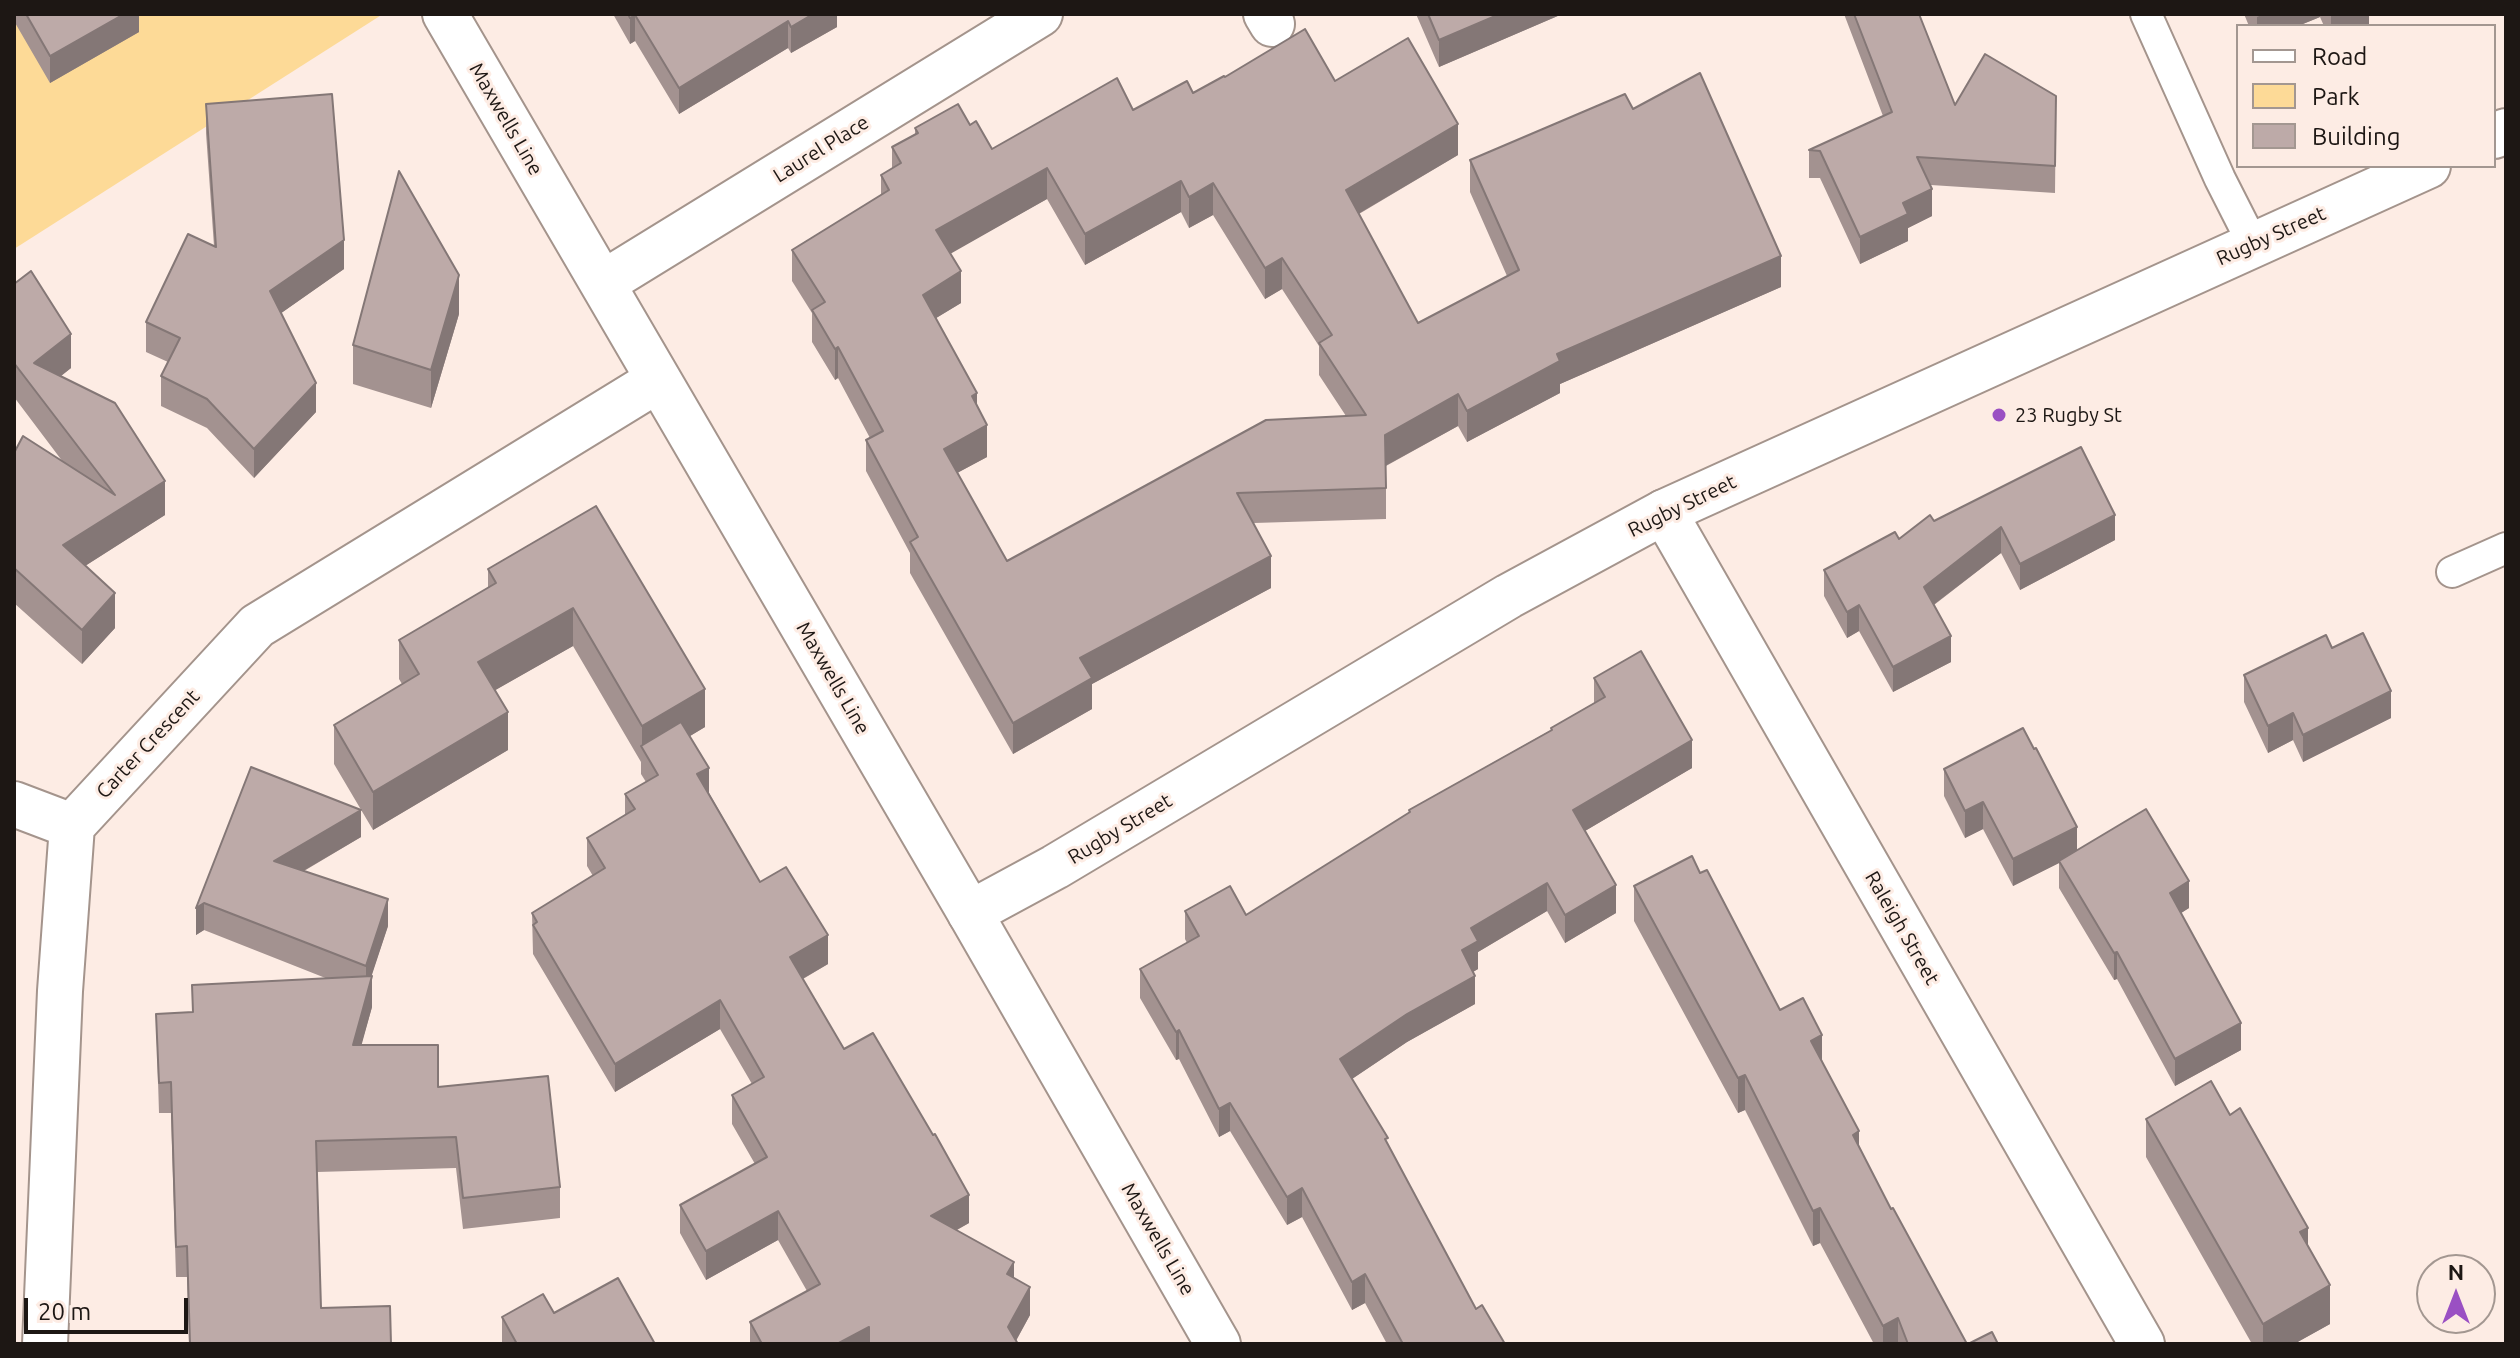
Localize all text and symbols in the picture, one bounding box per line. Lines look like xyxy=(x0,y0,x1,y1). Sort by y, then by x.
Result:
legend xyxy=(2236,24,2496,168)
text: Road xyxy=(2312,43,2367,70)
street label: Maxwells Line xyxy=(464,59,548,179)
text: Park xyxy=(2312,83,2360,110)
street label: Laurel Place xyxy=(769,110,873,188)
text: Building xyxy=(2312,123,2400,150)
street label: Rugby Street xyxy=(2213,201,2329,271)
place label: 23 Rugby St xyxy=(2015,403,2122,427)
marker: 23 Rugby St xyxy=(1990,406,2008,424)
street label: Rugby Street xyxy=(1624,470,1740,542)
street label: Maxwells Line xyxy=(791,618,875,738)
street label: Carter Crescent xyxy=(91,685,205,803)
street label: Rugby Street xyxy=(1064,789,1176,869)
street label: Raleigh Street xyxy=(1860,867,1944,989)
street label: Maxwells Line xyxy=(1116,1179,1200,1299)
north arrow xyxy=(2416,1254,2496,1334)
text: N xyxy=(2448,1259,2464,1284)
scale bar xyxy=(28,1282,192,1332)
text: 20 m xyxy=(38,1298,91,1325)

